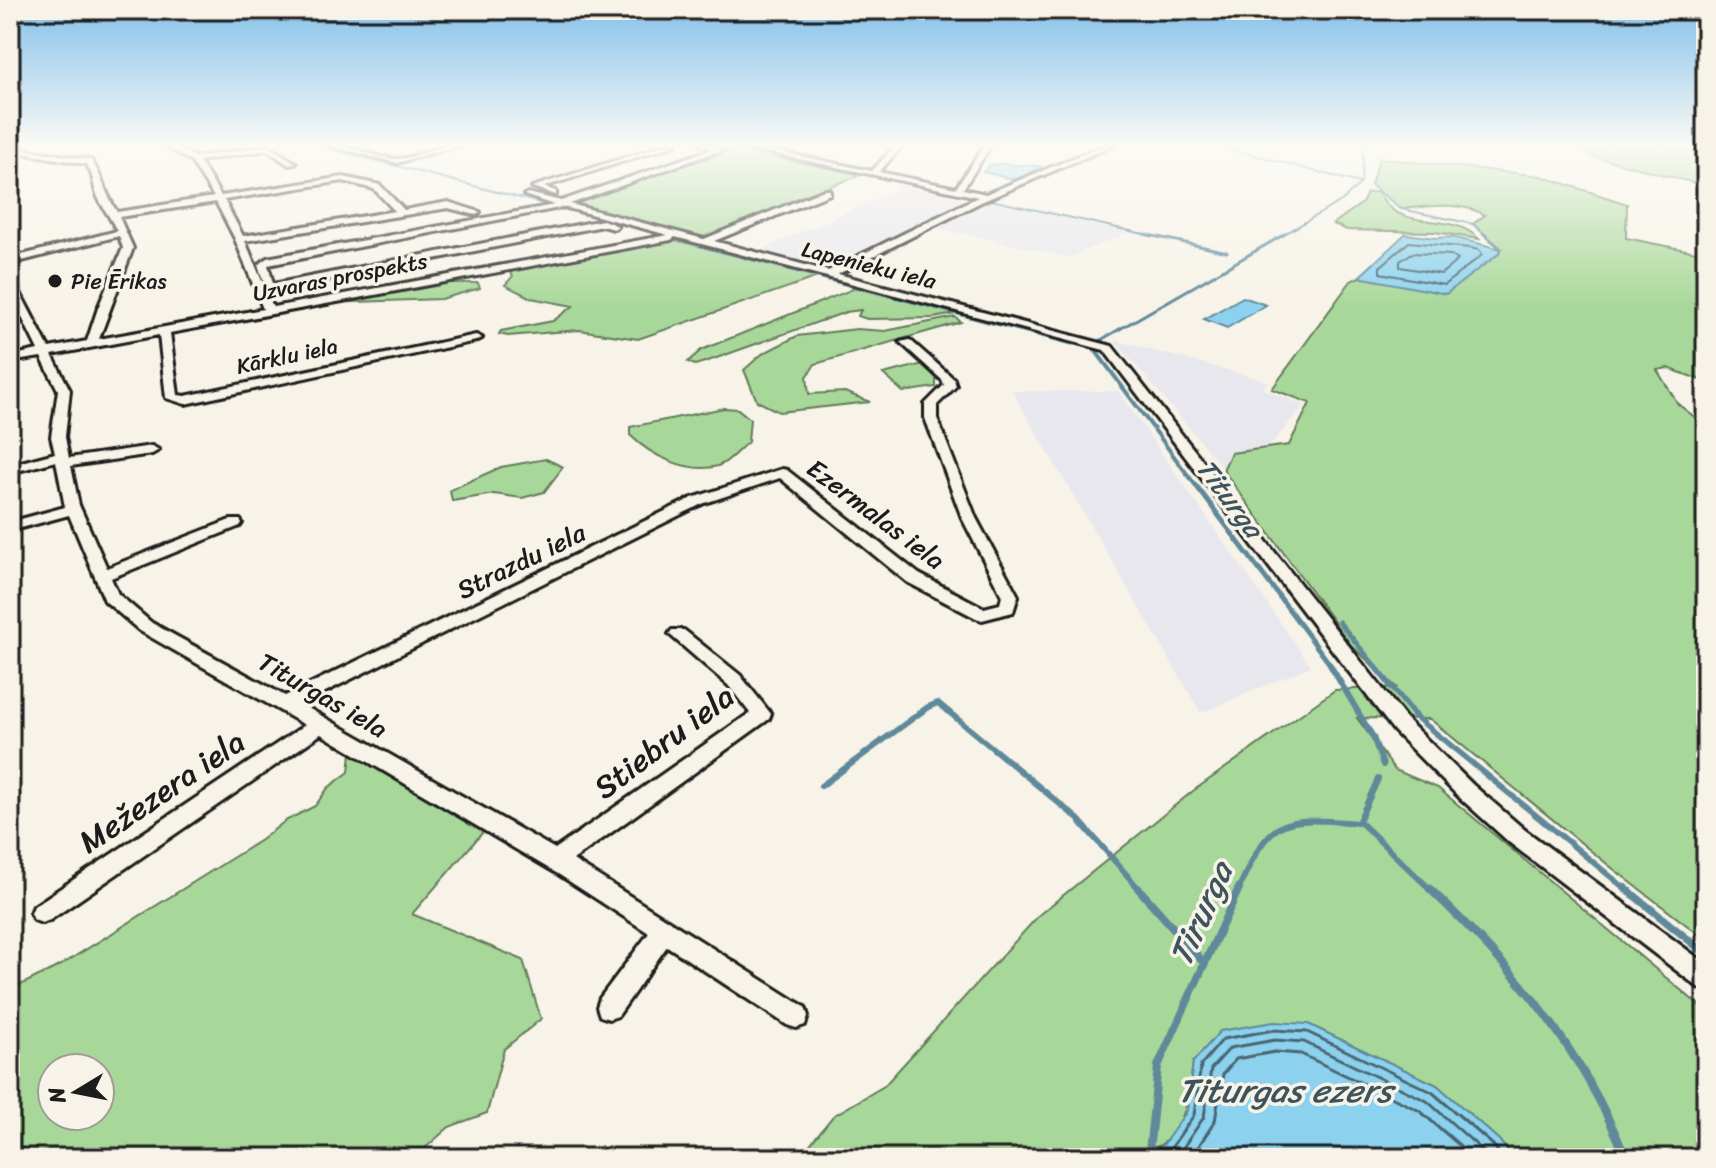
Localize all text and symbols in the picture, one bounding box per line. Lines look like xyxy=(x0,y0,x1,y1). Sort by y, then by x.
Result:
street label: Lapenieku iela xyxy=(798,229,941,301)
street label: Uzvaras prospekts xyxy=(249,241,431,313)
place label: Pie Ērikas xyxy=(71,262,167,301)
marker: Pie Ērikas xyxy=(46,272,64,290)
street label: Kārklu iela xyxy=(233,326,341,386)
street label: Ezermalas iela xyxy=(797,446,955,582)
water label: Titurga xyxy=(1183,447,1278,551)
street label: Strazdu iela xyxy=(448,509,594,612)
street label: Titurgas iela xyxy=(249,639,397,751)
street label: Stiebru iela xyxy=(581,669,747,815)
street label: Mežezera iela xyxy=(67,715,257,869)
water label: Tirurga xyxy=(1151,850,1252,976)
north arrow xyxy=(36,1052,116,1132)
water label: Titurgas ezers xyxy=(1178,1061,1397,1121)
text: N xyxy=(36,1084,77,1107)

